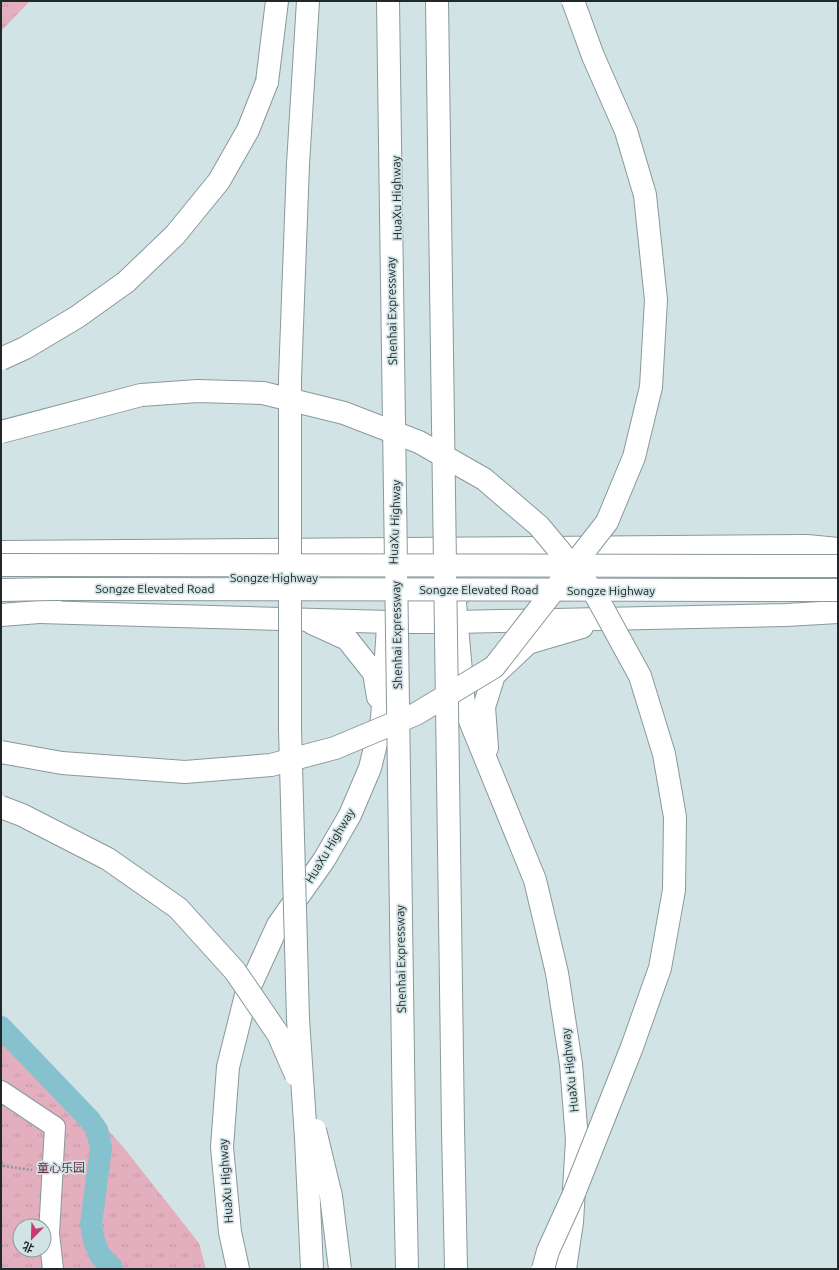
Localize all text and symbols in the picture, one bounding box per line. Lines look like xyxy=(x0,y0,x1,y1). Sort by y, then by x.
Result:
street label: HuaXu Highway xyxy=(389,155,404,240)
street label: Shenhai Expressway xyxy=(384,257,399,365)
street label: HuaXu Highway xyxy=(387,479,402,564)
street label: Songze Highway xyxy=(230,571,318,584)
street label: Shenhai Expressway xyxy=(389,581,404,689)
street label: Songze Elevated Road xyxy=(95,582,215,595)
street label: Songze Elevated Road xyxy=(419,583,539,596)
street label: Songze Highway xyxy=(567,584,655,597)
street label: HuaXu Highway xyxy=(302,806,357,885)
street label: Shenhai Expressway xyxy=(393,905,408,1013)
street label: HuaXu Highway xyxy=(559,1027,580,1113)
street label: HuaXu Highway xyxy=(216,1138,235,1224)
park label: 童心乐园 xyxy=(37,1161,85,1174)
north arrow xyxy=(12,1218,52,1258)
text: 北 xyxy=(21,1240,35,1255)

